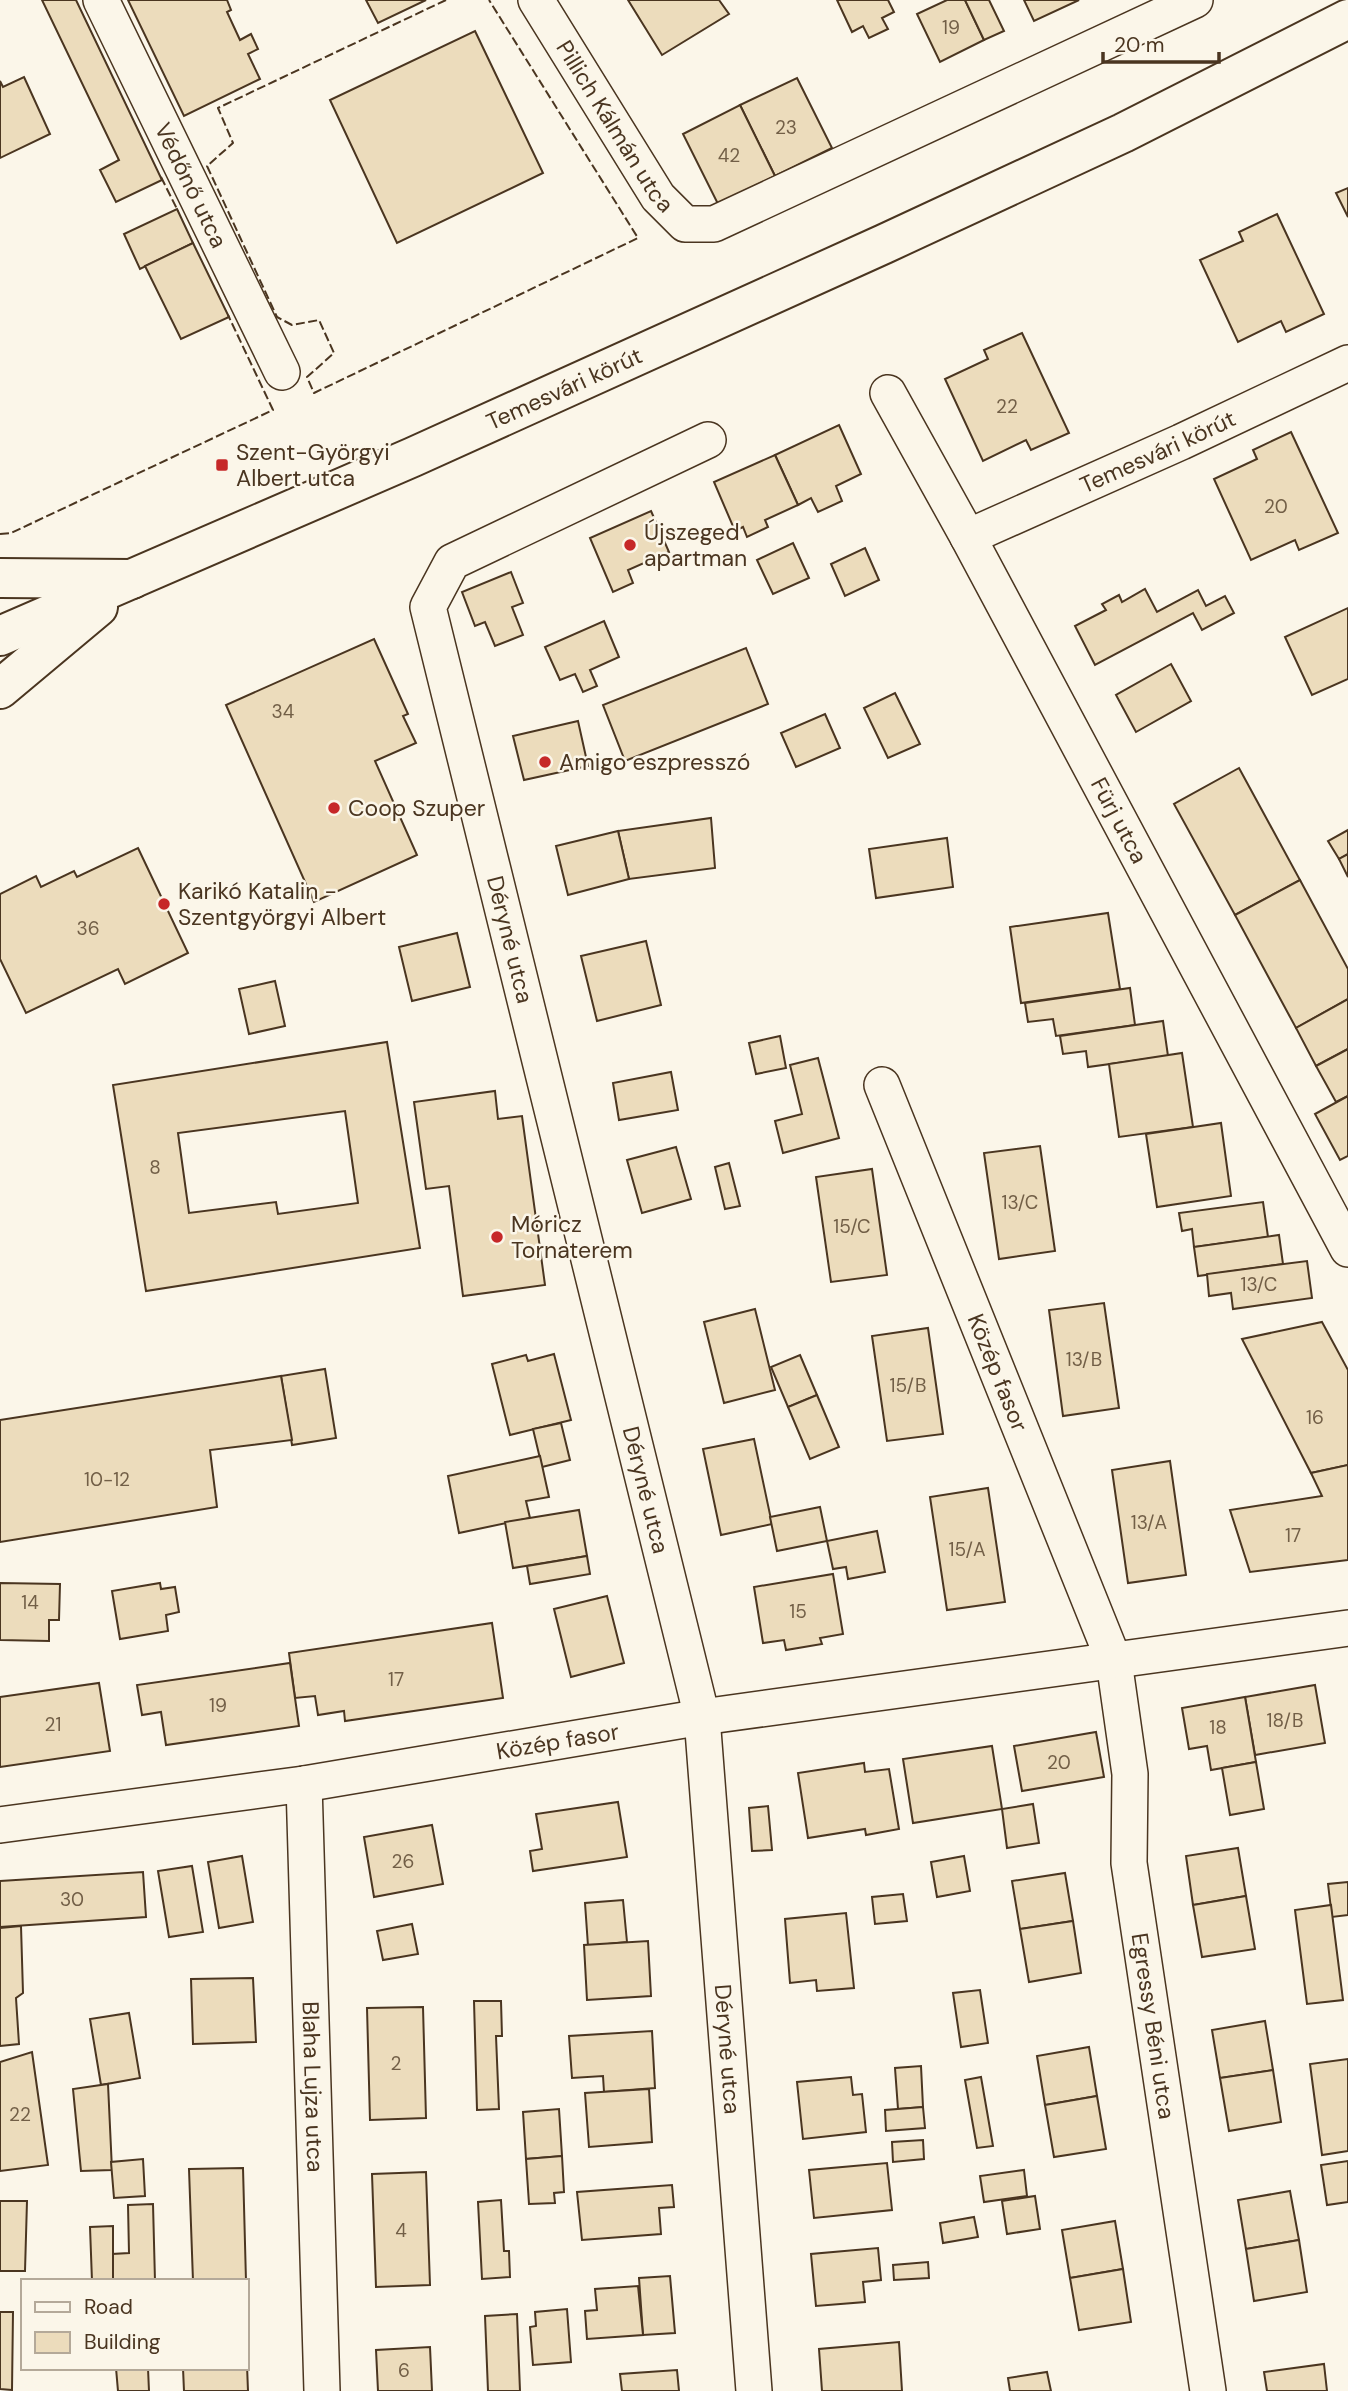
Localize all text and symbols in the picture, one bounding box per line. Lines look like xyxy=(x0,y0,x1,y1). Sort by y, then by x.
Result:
house number: 19 xyxy=(942,15,960,40)
scale bar xyxy=(1103,21,1218,65)
text: 20 m xyxy=(1114,31,1165,59)
street label: Pillich Kálmán utca xyxy=(550,35,680,219)
house number: 23 xyxy=(775,115,797,140)
street label: Védőnő utca xyxy=(148,118,234,253)
house number: 42 xyxy=(718,143,740,168)
street label: Temesvári körút xyxy=(482,340,647,437)
house number: 22 xyxy=(996,394,1018,419)
street label: Temesvári körút xyxy=(1075,403,1240,500)
place label: Szent-Györgyi Albert utca xyxy=(236,437,390,493)
marker: Szent-Györgyi Albert utca xyxy=(214,457,230,473)
house number: 20 xyxy=(1264,494,1288,519)
place label: Újszeged apartman xyxy=(644,517,747,573)
marker: Újszeged apartman xyxy=(622,537,638,553)
house number: 34 xyxy=(272,699,294,724)
place label: Amigo eszpresszó xyxy=(559,747,750,777)
marker: Amigo eszpresszó xyxy=(537,754,553,770)
street label: Fürj utca xyxy=(1084,772,1154,869)
place label: Coop Szuper xyxy=(348,793,485,823)
marker: Coop Szuper xyxy=(326,800,342,816)
street label: Déryné utca xyxy=(480,873,540,1006)
place label: Karikó Katalin - Szentgyörgyi Albert xyxy=(178,876,386,932)
marker: Karikó Katalin - Szentgyörgyi Albert xyxy=(156,896,172,912)
house number: 36 xyxy=(76,916,100,941)
house number: 8 xyxy=(149,1155,161,1180)
house number: 13/C xyxy=(1002,1190,1038,1215)
place label: Móricz Tornaterem xyxy=(511,1209,633,1265)
house number: 15/C xyxy=(833,1214,871,1239)
marker: Móricz Tornaterem xyxy=(489,1229,505,1245)
house number: 13/C xyxy=(1241,1272,1277,1297)
street label: Közép fasor xyxy=(961,1309,1035,1436)
house number: 13/B xyxy=(1066,1347,1102,1372)
house number: 15/B xyxy=(890,1373,926,1398)
house number: 16 xyxy=(1306,1405,1324,1430)
street label: Déryné utca xyxy=(616,1423,676,1557)
house number: 10-12 xyxy=(84,1467,130,1492)
house number: 13/A xyxy=(1131,1510,1168,1535)
house number: 17 xyxy=(1285,1523,1301,1548)
house number: 15/A xyxy=(948,1537,986,1562)
house number: 14 xyxy=(21,1590,39,1615)
house number: 15 xyxy=(789,1599,807,1624)
house number: 17 xyxy=(388,1667,404,1692)
house number: 19 xyxy=(209,1693,227,1718)
house number: 18/B xyxy=(1267,1708,1303,1733)
house number: 21 xyxy=(45,1712,61,1737)
house number: 18 xyxy=(1209,1715,1227,1740)
street label: Közép fasor xyxy=(494,1716,621,1766)
house number: 20 xyxy=(1047,1750,1071,1775)
house number: 26 xyxy=(392,1849,414,1874)
house number: 30 xyxy=(60,1887,84,1912)
street label: Egressy Béni utca xyxy=(1125,1931,1182,2121)
street label: Déryné utca xyxy=(708,1983,748,2115)
street label: Blaha Lujza utca xyxy=(295,2001,331,2173)
house number: 2 xyxy=(391,2051,402,2076)
house number: 22 xyxy=(9,2102,31,2127)
house number: 4 xyxy=(395,2218,407,2243)
legend xyxy=(21,2279,248,2370)
text: Road xyxy=(84,2293,133,2321)
text: Building xyxy=(84,2328,161,2356)
house number: 6 xyxy=(398,2358,410,2383)

